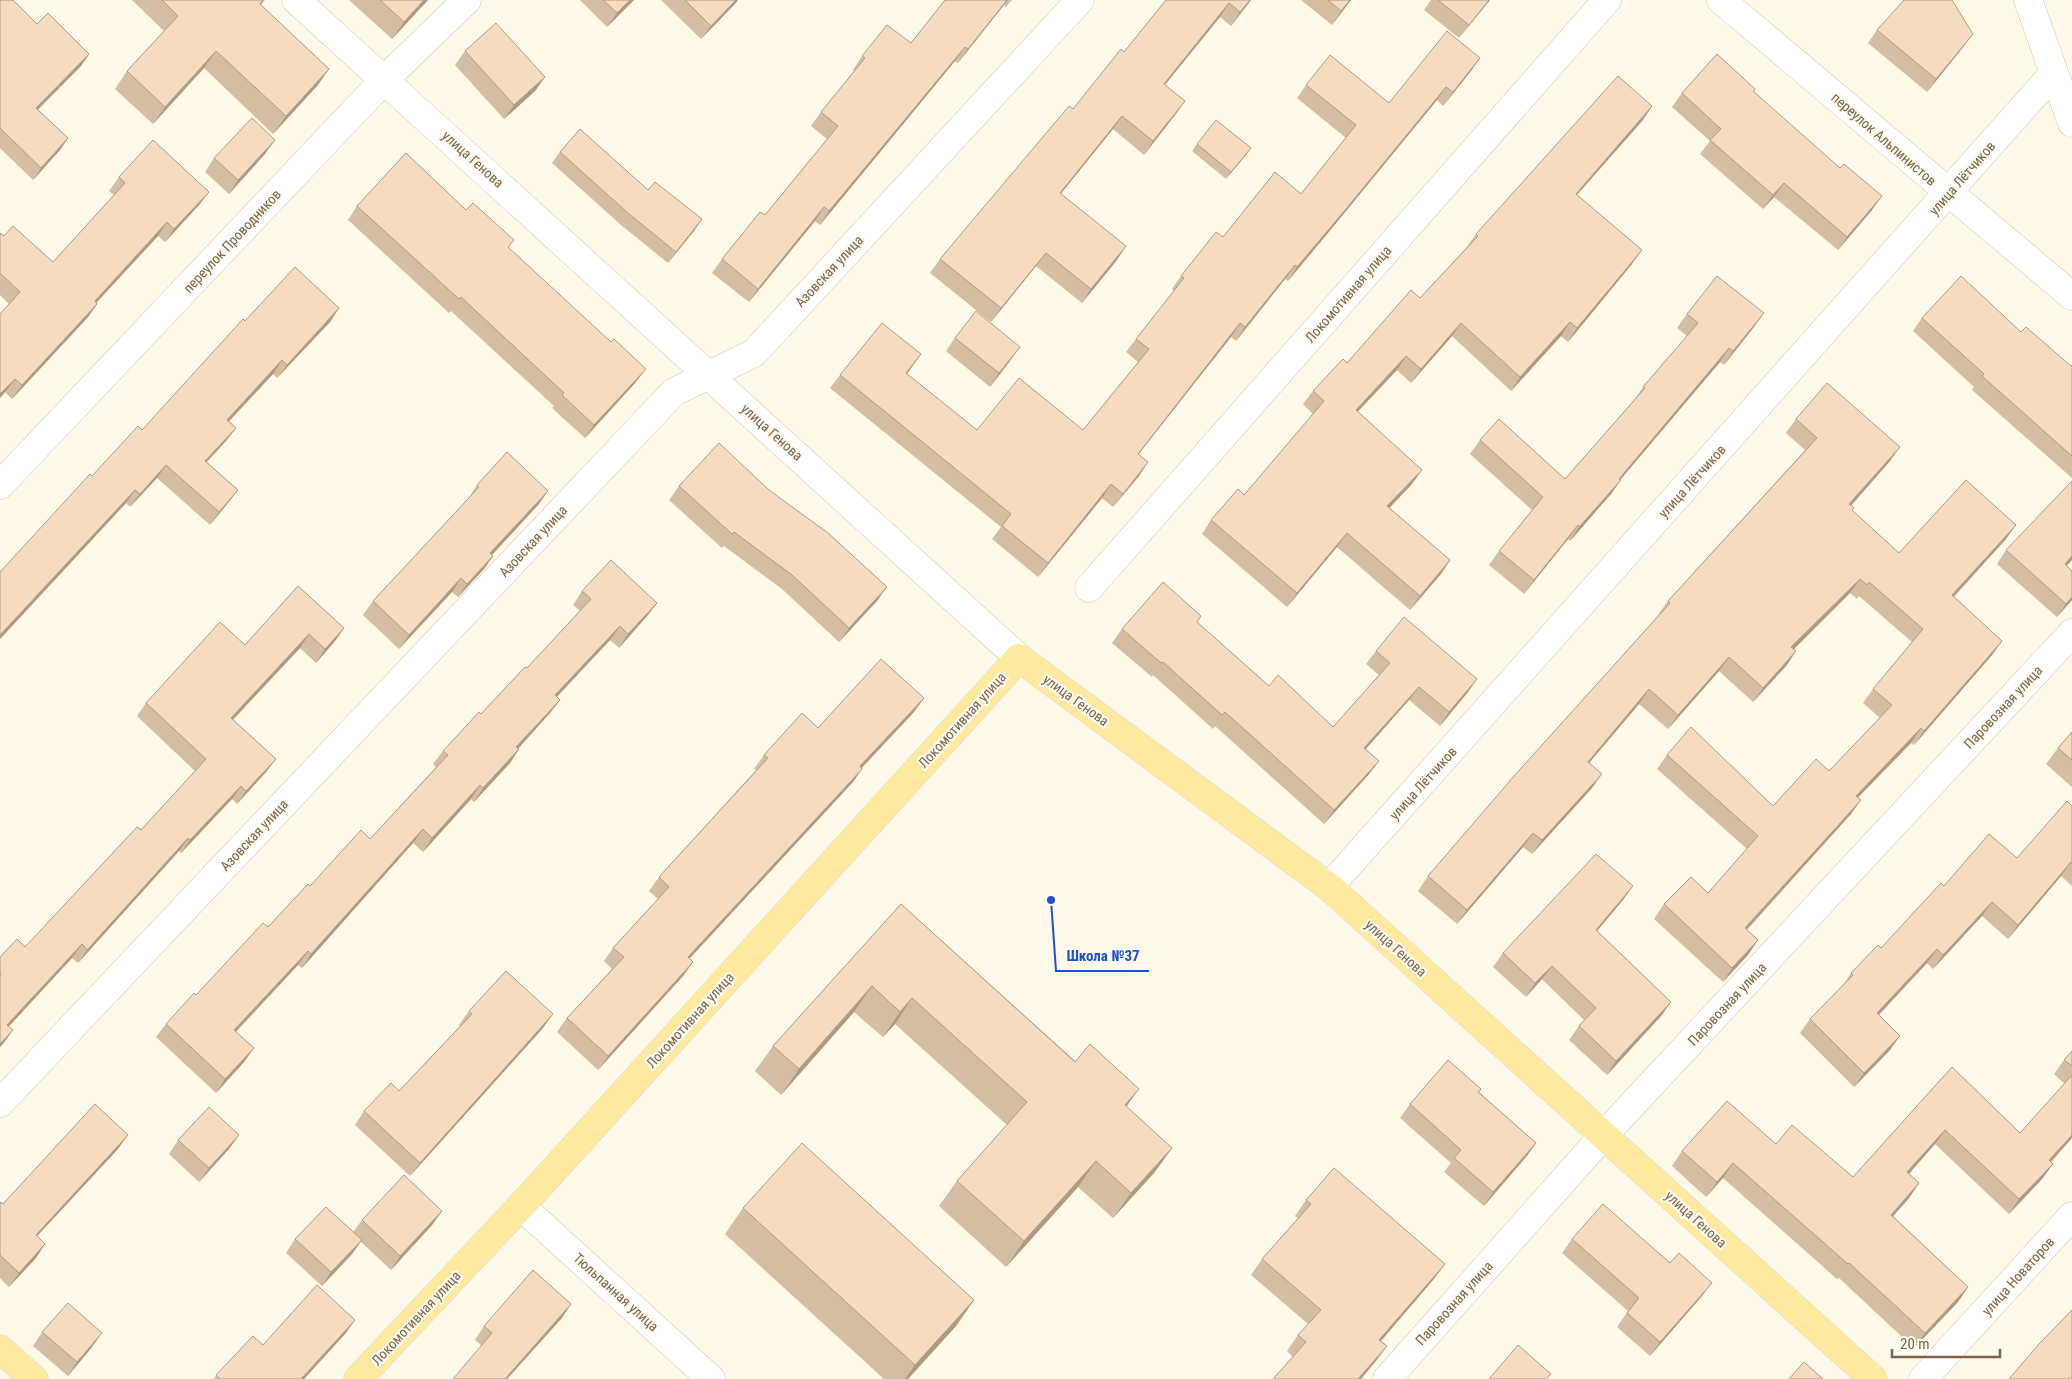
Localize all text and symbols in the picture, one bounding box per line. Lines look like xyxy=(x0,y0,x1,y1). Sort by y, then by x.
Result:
street label: переулок Альпинистов xyxy=(1828,89,1940,189)
street label: улица Генова xyxy=(439,127,507,191)
street label: улица Лётчиков xyxy=(1926,138,1998,218)
street label: переулок Проводников xyxy=(180,186,284,296)
street label: Азовская улица xyxy=(792,232,866,310)
street label: Локомотивная улица xyxy=(1302,242,1394,346)
street label: улица Генова xyxy=(738,400,806,464)
street label: улица Лётчиков xyxy=(1655,441,1729,521)
street label: Азовская улица xyxy=(496,502,570,580)
street label: Паровозная улица xyxy=(1961,662,2045,752)
street label: Локомотивная улица xyxy=(915,669,1009,771)
street label: улица Генова xyxy=(1040,671,1112,729)
street label: улица Лётчиков xyxy=(1386,743,1460,823)
street label: Азовская улица xyxy=(217,796,291,874)
street label: улица Генова xyxy=(1362,916,1430,980)
callout: Школа №37 xyxy=(1056,941,1149,971)
text: Школа №37 xyxy=(1066,947,1140,965)
street label: Паровозная улица xyxy=(1685,959,1769,1049)
street label: Локомотивная улица xyxy=(643,969,737,1071)
street label: улица Генова xyxy=(1662,1187,1730,1251)
street label: улица Новаторов xyxy=(1979,1233,2057,1319)
street label: Тюльпанная улица xyxy=(570,1250,662,1334)
street label: Паровозная улица xyxy=(1412,1258,1496,1348)
street label: Локомотивная улица xyxy=(368,1268,464,1368)
scale bar xyxy=(1892,1326,2000,1358)
text: 20 m xyxy=(1900,1335,1930,1353)

